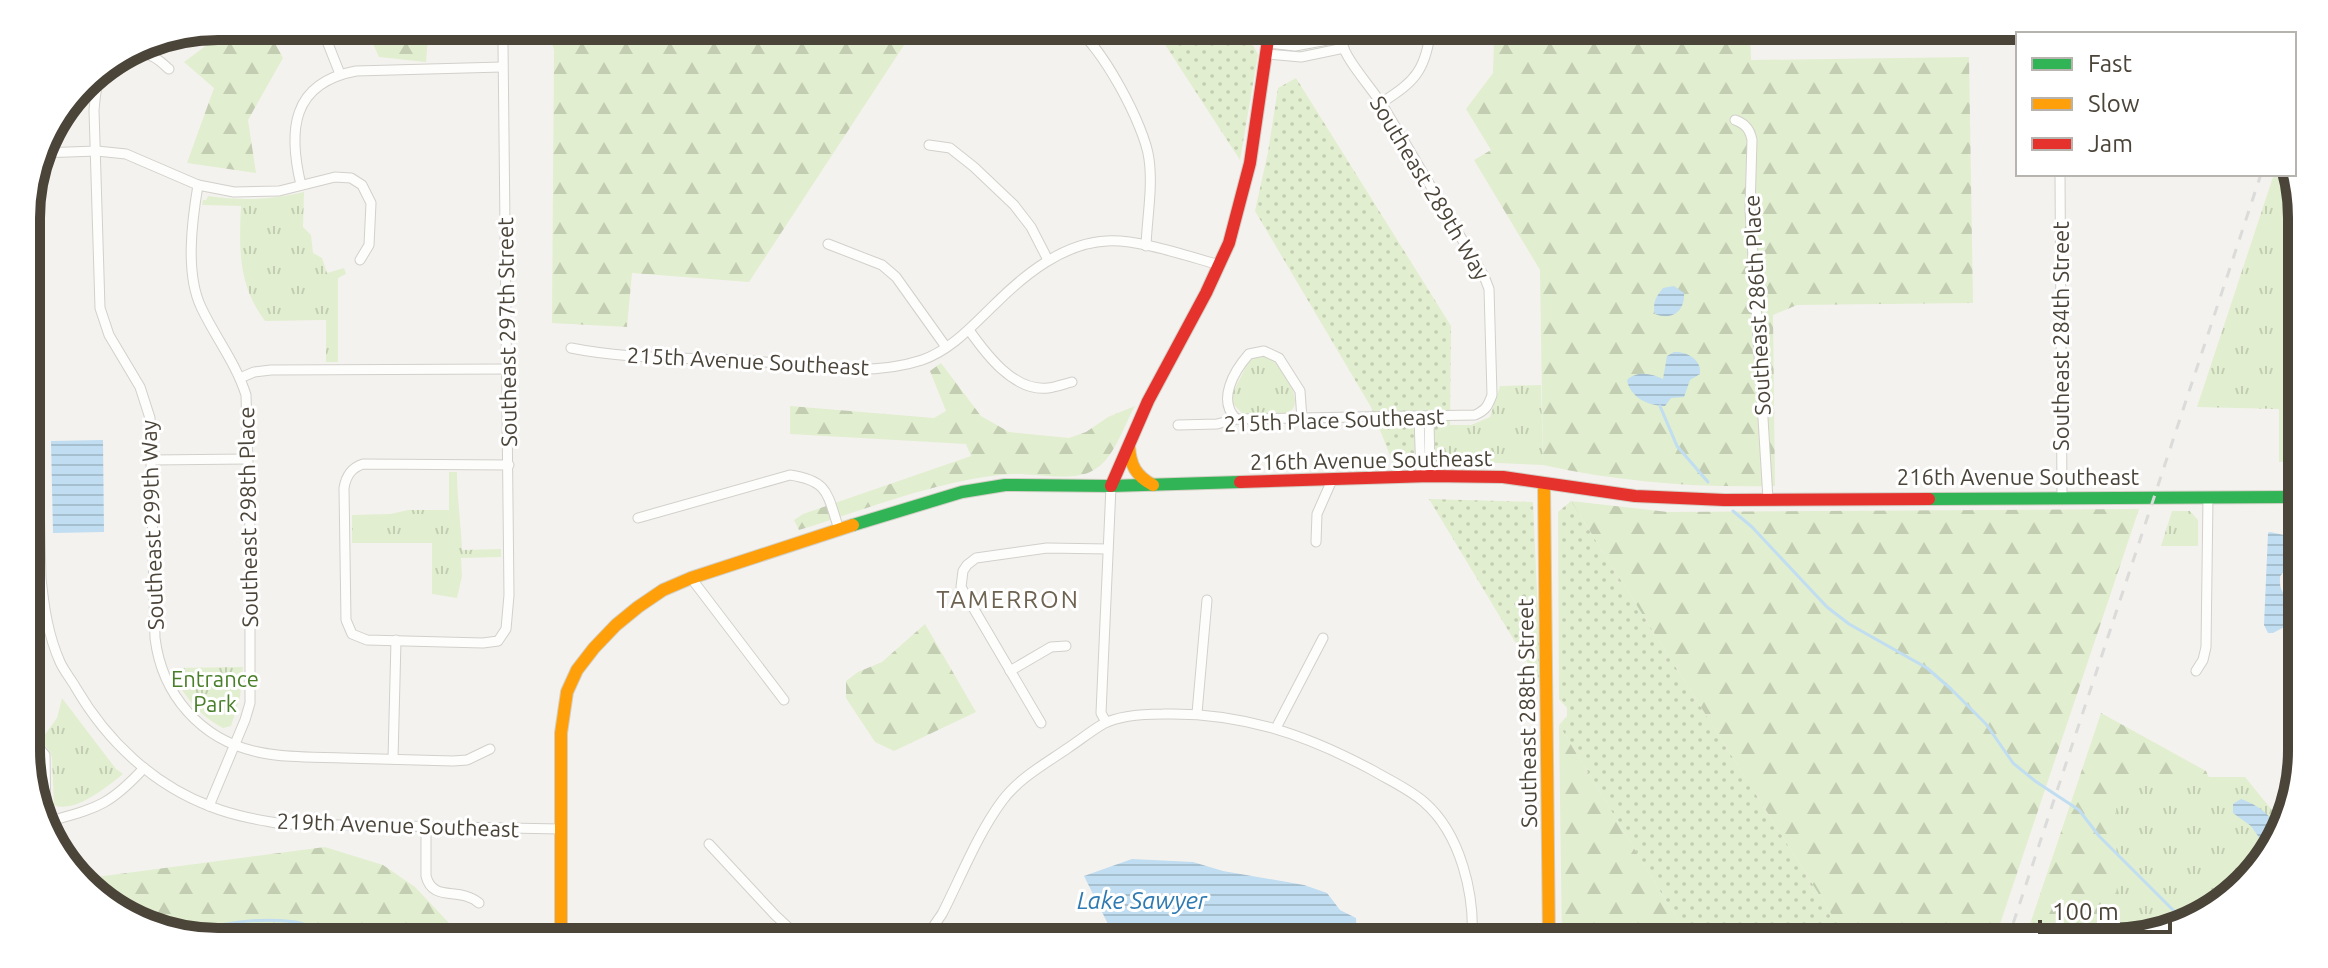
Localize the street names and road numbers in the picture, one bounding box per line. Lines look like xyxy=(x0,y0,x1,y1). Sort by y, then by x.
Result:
street label: Southeast 289th Way xyxy=(1366,91,1495,285)
street label: Southeast 286th Place xyxy=(1738,194,1775,416)
street label: Southeast 297th Street xyxy=(492,217,521,447)
street label: Southeast 284th Street xyxy=(2048,221,2073,451)
street label: 215th Avenue Southeast xyxy=(626,342,870,379)
street label: 215th Place Southeast xyxy=(1223,403,1445,436)
street label: Southeast 298th Place xyxy=(233,406,262,628)
street label: Southeast 299th Way xyxy=(135,419,168,630)
street label: 216th Avenue Southeast xyxy=(1250,445,1493,474)
street label: 216th Avenue Southeast xyxy=(1897,464,2140,489)
street label: Southeast 288th Street xyxy=(1512,598,1541,828)
street label: 219th Avenue Southeast xyxy=(276,808,520,841)

